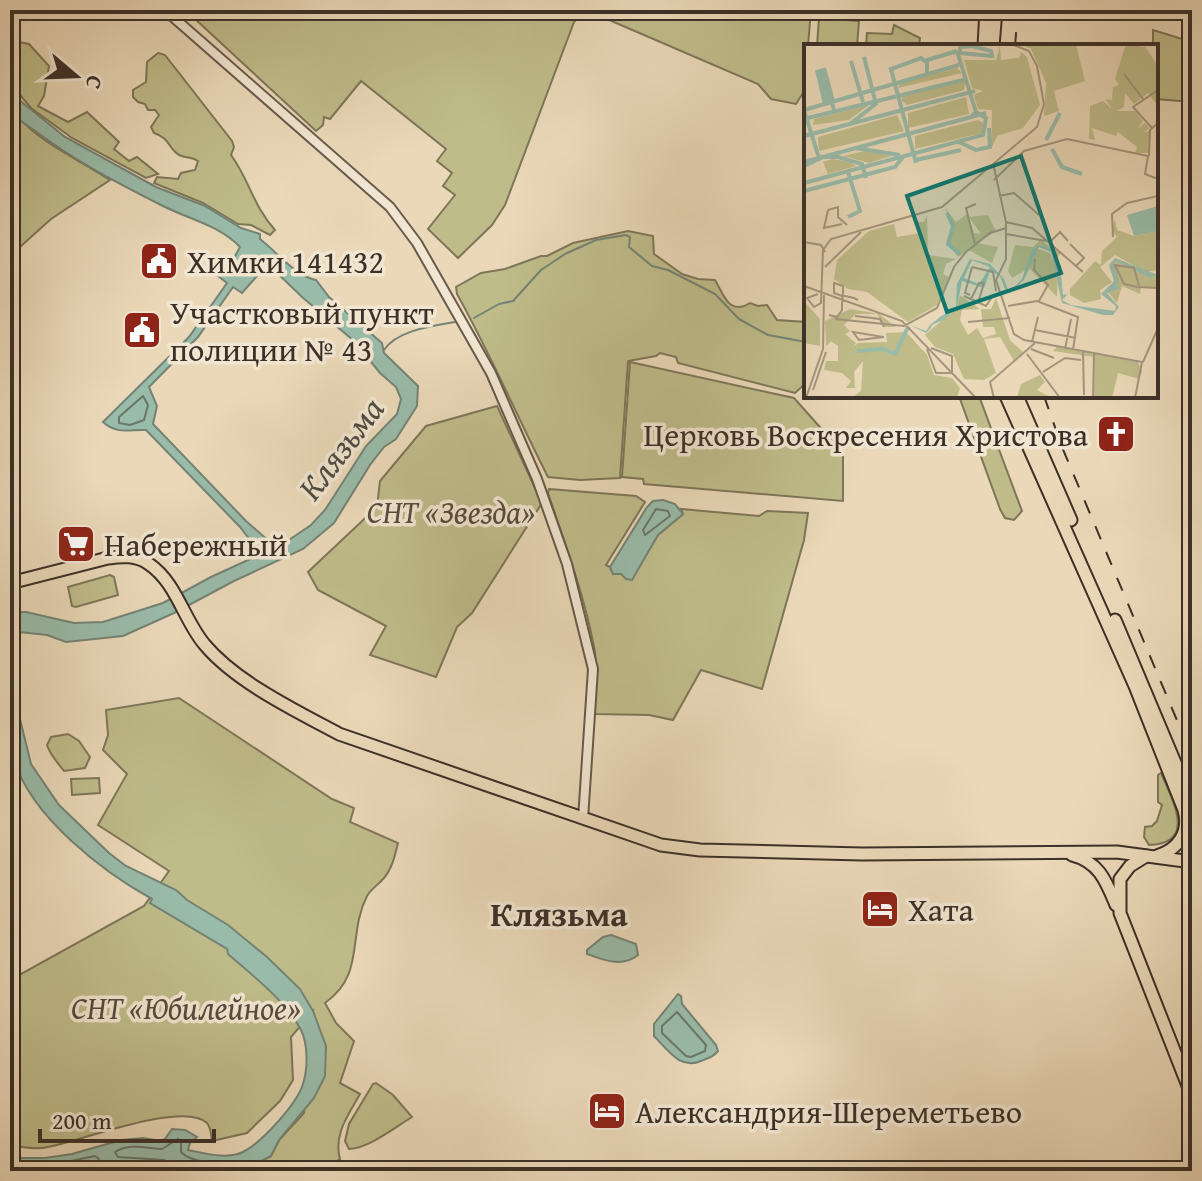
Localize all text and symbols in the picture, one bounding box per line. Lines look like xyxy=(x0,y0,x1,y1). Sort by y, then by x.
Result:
north arrow xyxy=(36,36,116,116)
inset map xyxy=(804,44,1158,398)
text: С xyxy=(78,71,112,94)
place label: Химки 141432 xyxy=(187,238,384,285)
public building icon: Химки 141432 xyxy=(138,240,180,282)
place label: Участковый пункт полиции № 43 xyxy=(170,289,434,373)
public building icon: Участковый пункт полиции № 43 xyxy=(121,309,163,351)
water label: Клязьма xyxy=(285,386,395,510)
place label: Церковь Воскресения Христова xyxy=(644,411,1089,458)
church icon: Церковь Воскресения Христова xyxy=(1095,413,1137,455)
park label: СНТ «Звезда» xyxy=(367,488,535,535)
place label: Набережный xyxy=(104,521,288,568)
supermarket icon: Набережный xyxy=(55,523,97,565)
place label: Хата xyxy=(908,886,975,933)
hotel icon: Хата xyxy=(859,888,901,930)
district label: Клязьма xyxy=(490,889,628,938)
park label: СНТ «Юбилейное» xyxy=(71,984,301,1031)
place label: Александрия-Шереметьево xyxy=(635,1088,1022,1135)
hotel icon: Александрия-Шереметьево xyxy=(586,1090,628,1132)
scale bar xyxy=(40,1093,214,1143)
text: 200 m xyxy=(52,1103,112,1138)

